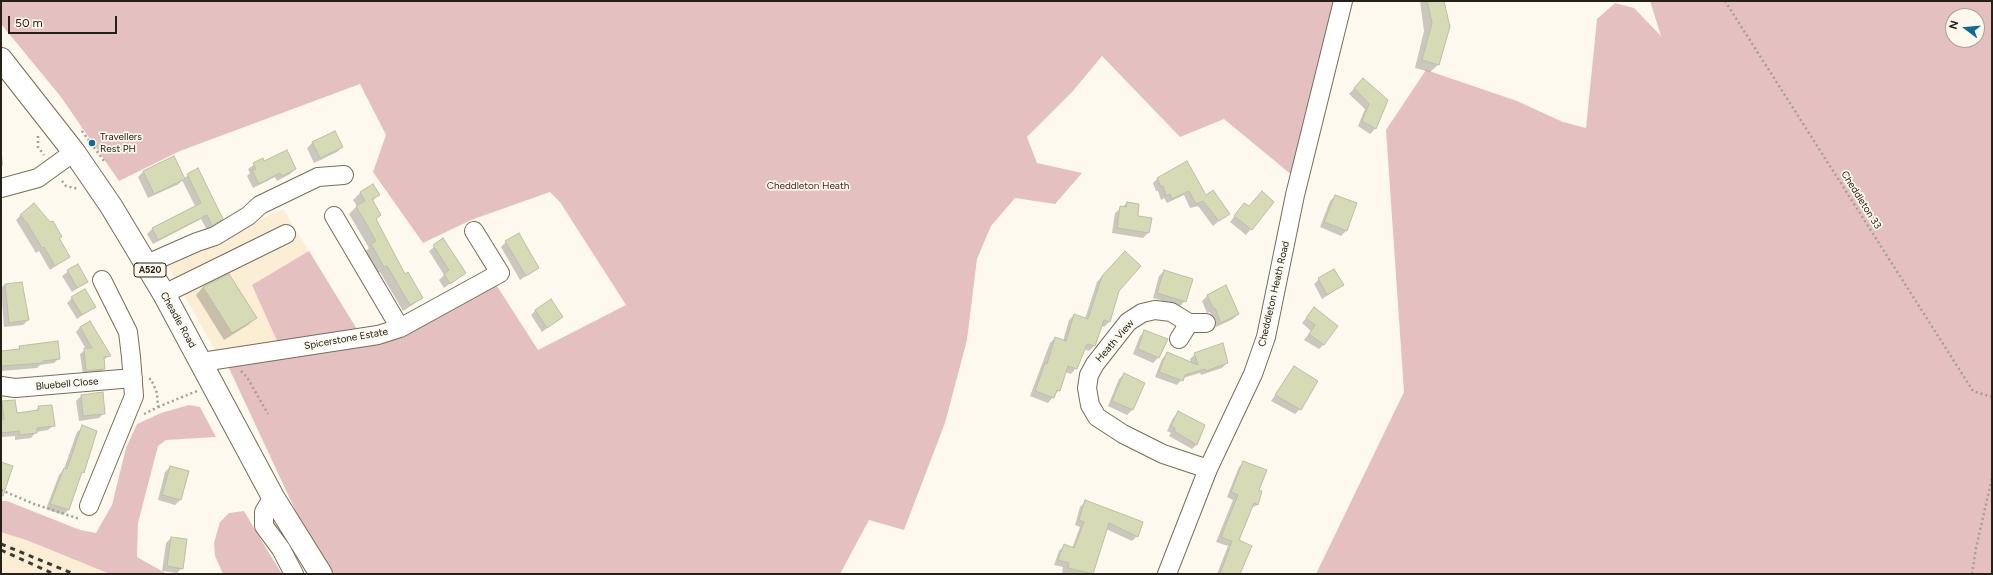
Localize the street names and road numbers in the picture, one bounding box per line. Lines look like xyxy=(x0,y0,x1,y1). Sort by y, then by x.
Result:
street label: Cheddleton 33 xyxy=(1838,169,1884,231)
street label: Cheddleton Heath Road xyxy=(1256,240,1292,348)
road number: A520 xyxy=(134,263,166,277)
street label: Cheadle Road xyxy=(158,290,198,350)
street label: Heath View xyxy=(1093,317,1137,365)
street label: Spicerstone Estate xyxy=(303,326,389,352)
street label: Bluebell Close xyxy=(35,375,99,393)

